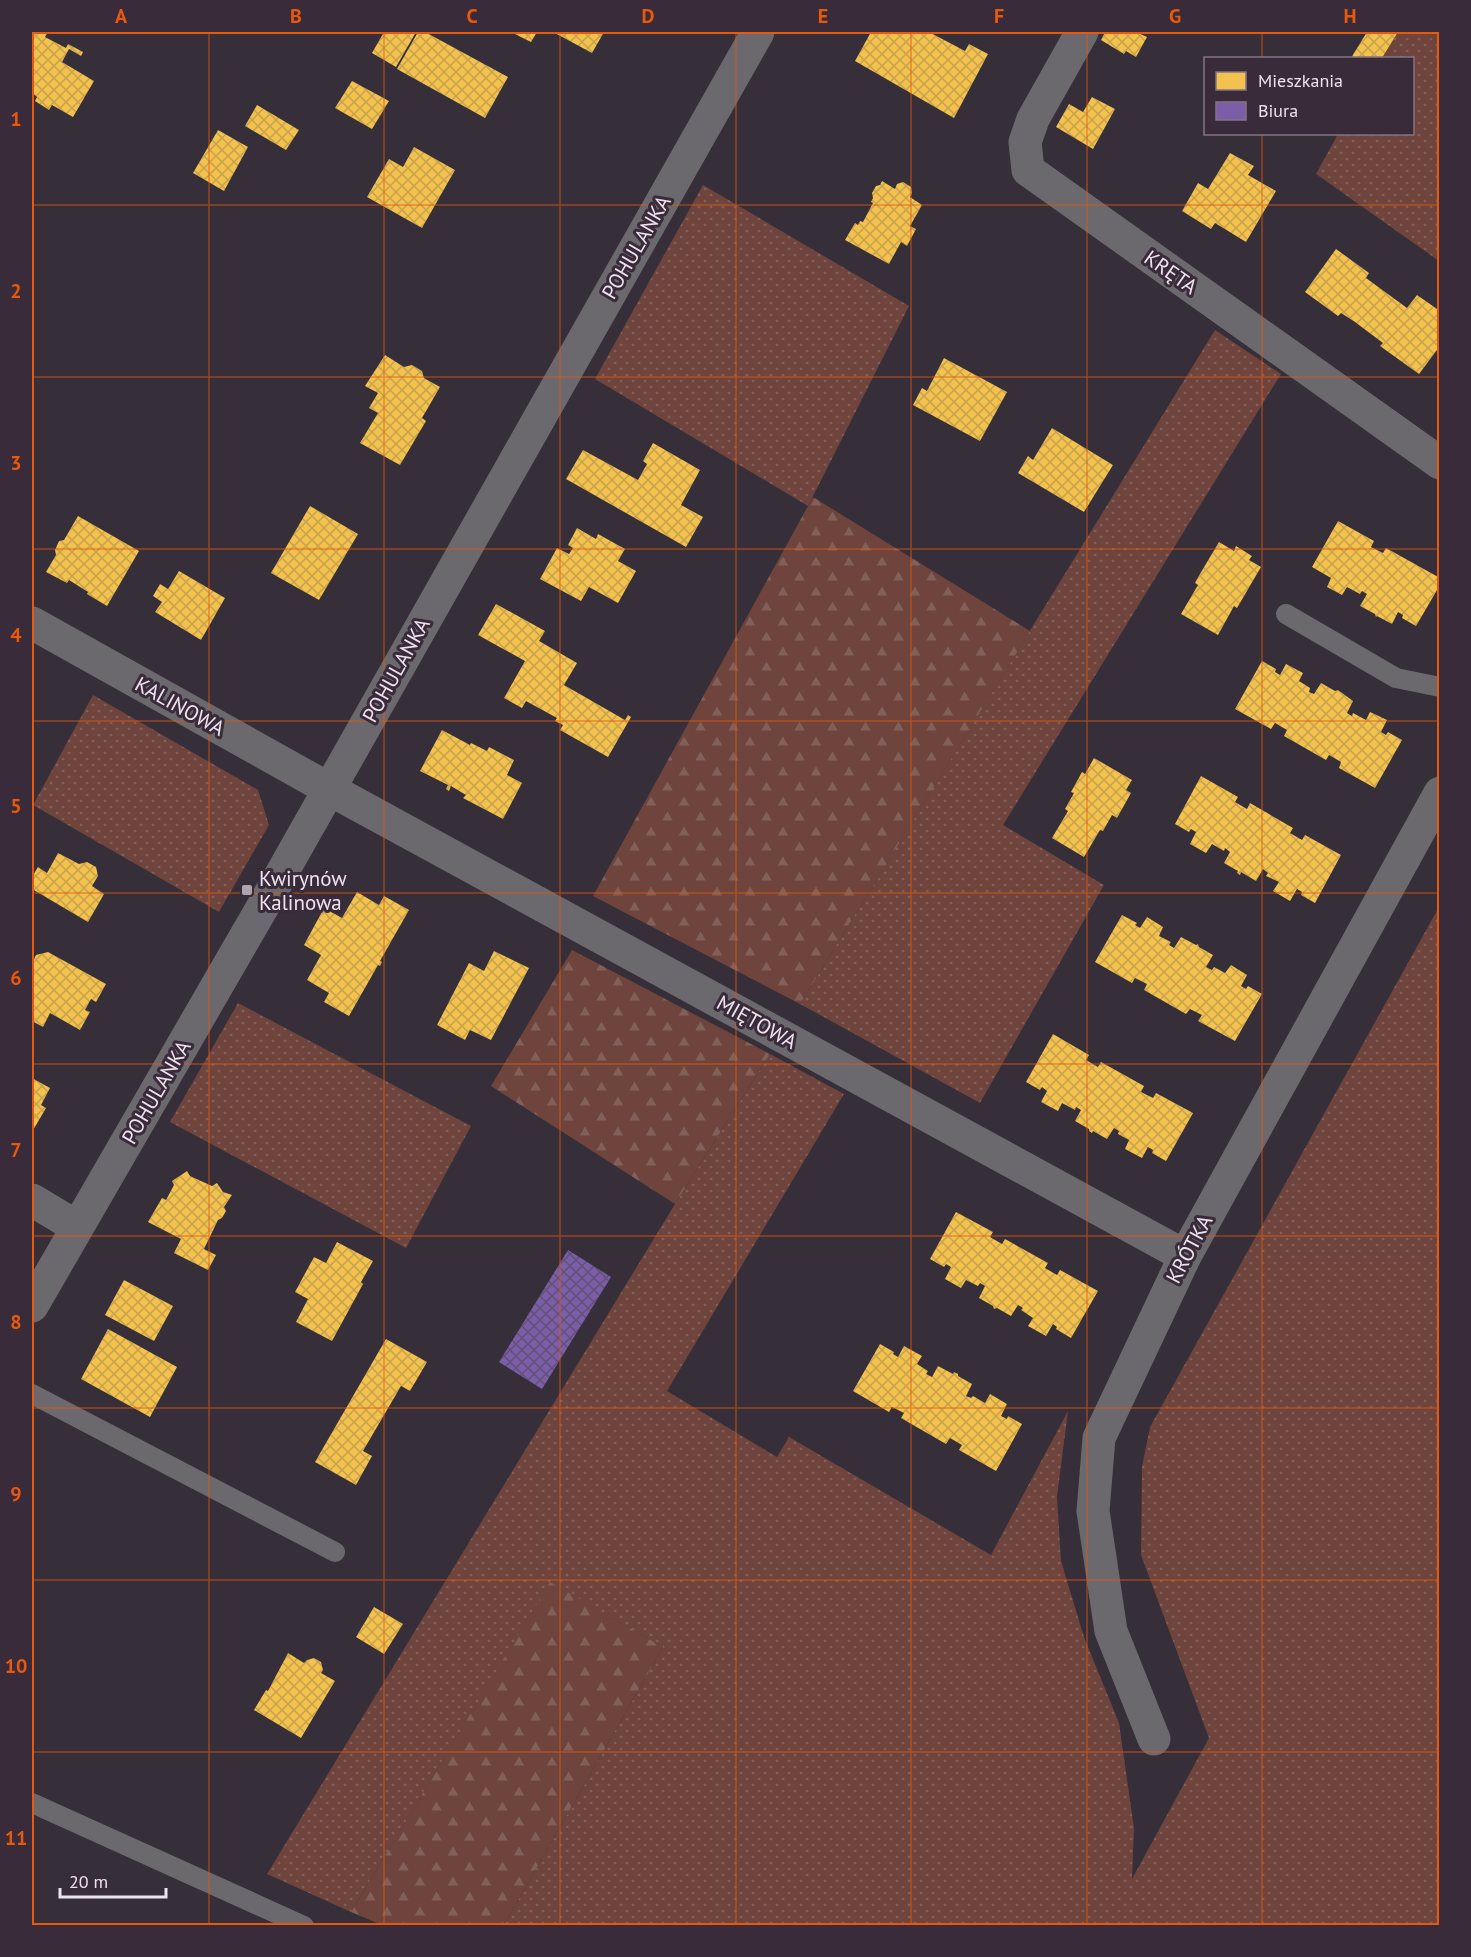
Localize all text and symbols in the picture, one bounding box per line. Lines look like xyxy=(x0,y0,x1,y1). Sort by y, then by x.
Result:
text: A xyxy=(115,3,128,29)
text: B xyxy=(290,3,302,29)
text: C xyxy=(466,3,478,29)
text: D xyxy=(642,3,655,29)
text: E xyxy=(818,3,828,29)
text: F xyxy=(994,3,1004,29)
text: G xyxy=(1169,3,1181,29)
text: H xyxy=(1343,3,1357,29)
legend xyxy=(1204,57,1414,135)
text: Mieszkania xyxy=(1258,69,1343,92)
text: Biura xyxy=(1258,99,1298,122)
text: 1 xyxy=(10,106,22,132)
street label: POHULANKA xyxy=(595,190,677,304)
street label: KRĘTA xyxy=(1139,244,1204,300)
text: 2 xyxy=(10,278,22,304)
text: 3 xyxy=(10,450,22,476)
street label: POHULANKA xyxy=(356,612,436,727)
text: 4 xyxy=(10,622,22,648)
street label: KALINOWA xyxy=(130,670,230,742)
text: 5 xyxy=(10,793,22,819)
place label: Kwirynów Kalinowa xyxy=(259,865,347,916)
marker: Kwirynów Kalinowa xyxy=(240,883,254,897)
text: 6 xyxy=(10,965,22,991)
street label: MIĘTOWA xyxy=(712,989,803,1055)
street label: POHULANKA xyxy=(115,1035,197,1149)
text: 7 xyxy=(10,1137,22,1163)
street label: KRÓTKA xyxy=(1160,1209,1219,1288)
text: 8 xyxy=(10,1309,22,1335)
text: 9 xyxy=(10,1481,22,1507)
text: 10 xyxy=(5,1653,27,1679)
text: 11 xyxy=(5,1825,27,1851)
scale bar xyxy=(60,1861,166,1899)
text: 20 m xyxy=(69,1870,108,1893)

